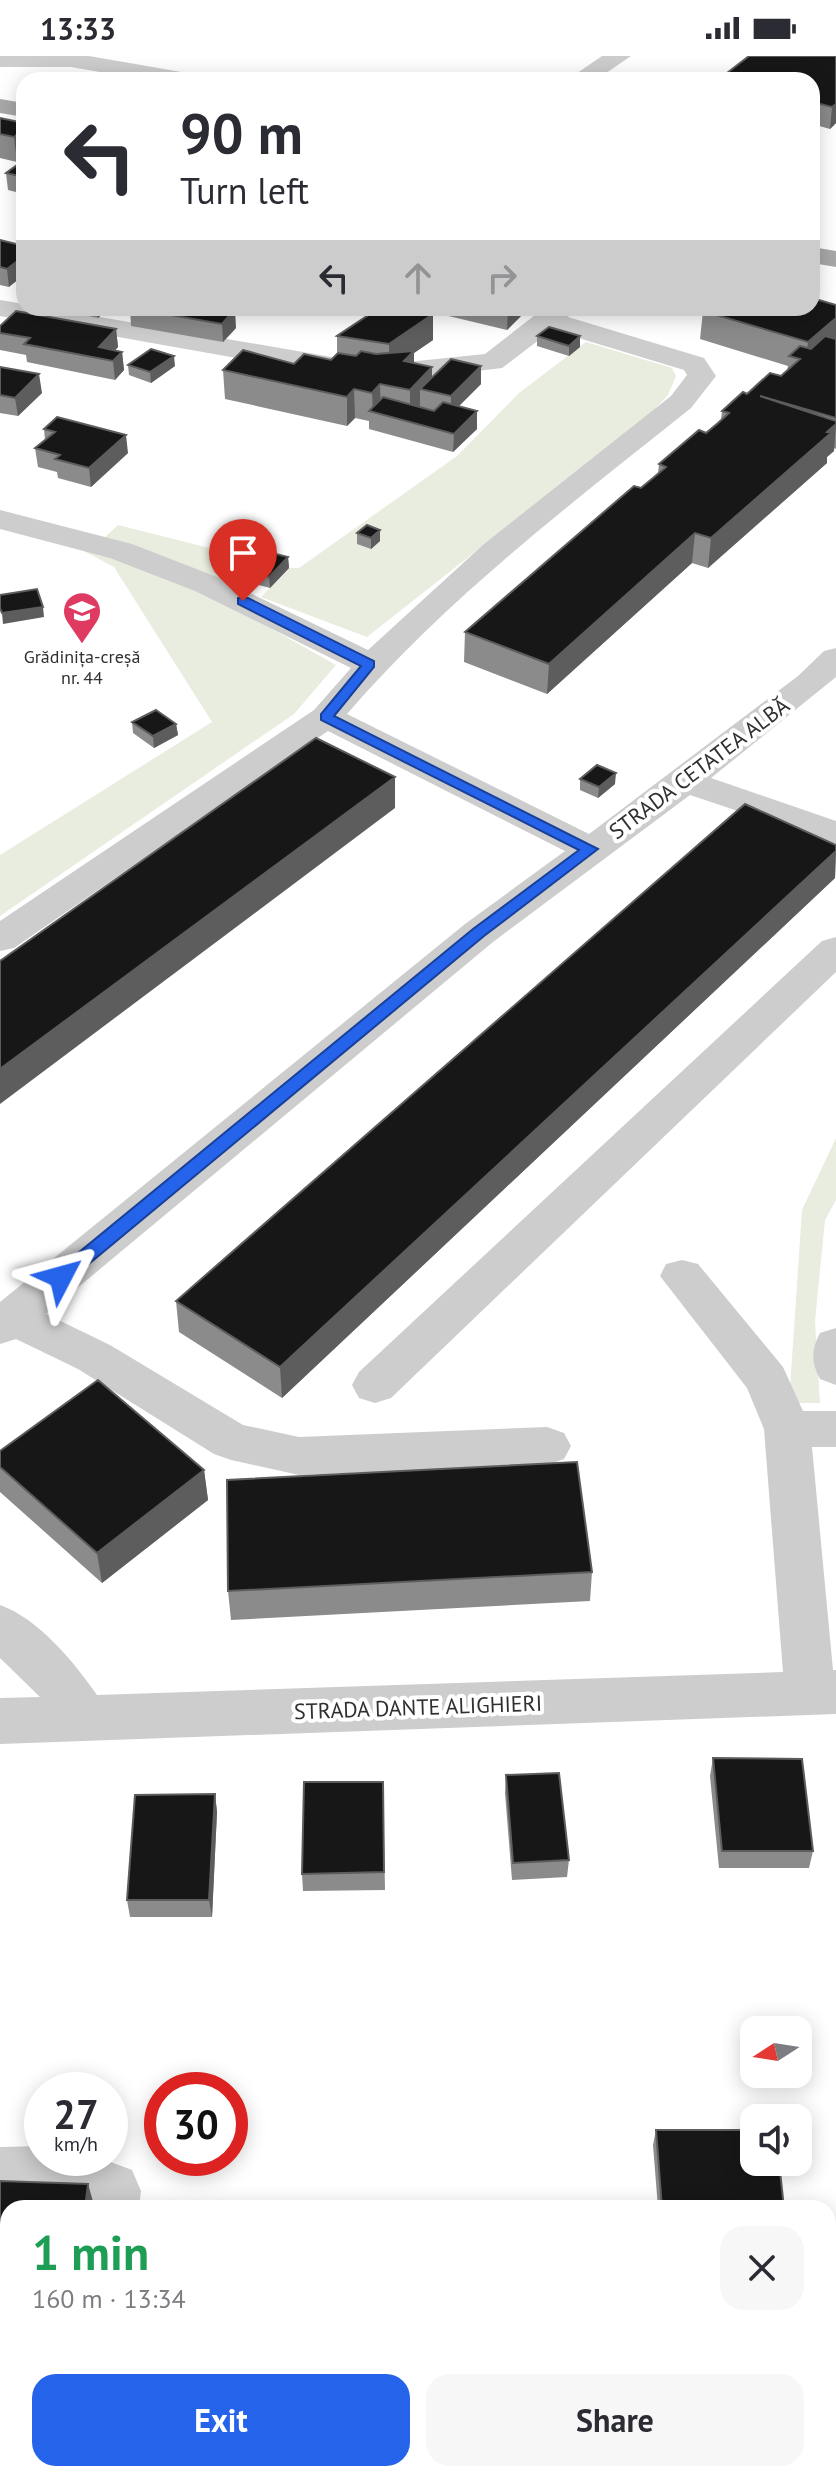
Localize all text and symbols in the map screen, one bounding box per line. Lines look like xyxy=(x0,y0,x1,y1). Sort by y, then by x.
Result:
text: 13:33 xyxy=(40,9,116,48)
text: 90 m xyxy=(180,97,303,169)
icon: left xyxy=(48,104,152,208)
text: Turn left xyxy=(180,167,309,214)
icon: left xyxy=(312,256,356,300)
icon: ahead xyxy=(396,256,440,300)
icon: right xyxy=(480,256,524,300)
pin xyxy=(209,519,277,601)
icon: arrive xyxy=(221,531,265,575)
school or university icon: Grădinița-creșă nr. 44 xyxy=(61,590,103,645)
place label: Grădinița-creșă nr. 44 xyxy=(24,645,140,689)
street label: STRADA CETATEA ALBĂ xyxy=(603,691,795,845)
position arrow xyxy=(19,1235,103,1319)
street label: STRADA DANTE ALIGHIERI xyxy=(293,1689,543,1725)
north arrow xyxy=(740,2016,812,2088)
map controls xyxy=(740,2016,812,2176)
speed limit sign: 30 xyxy=(144,2072,248,2176)
text: 27 xyxy=(53,2088,99,2140)
button: sound xyxy=(740,2104,812,2176)
text: km/h xyxy=(54,2131,98,2157)
text: 1 min xyxy=(32,2221,149,2283)
button: close xyxy=(720,2226,804,2310)
text: 160 m · 13:34 xyxy=(32,2282,186,2315)
button: Exit xyxy=(32,2374,410,2466)
button: Share xyxy=(426,2374,804,2466)

